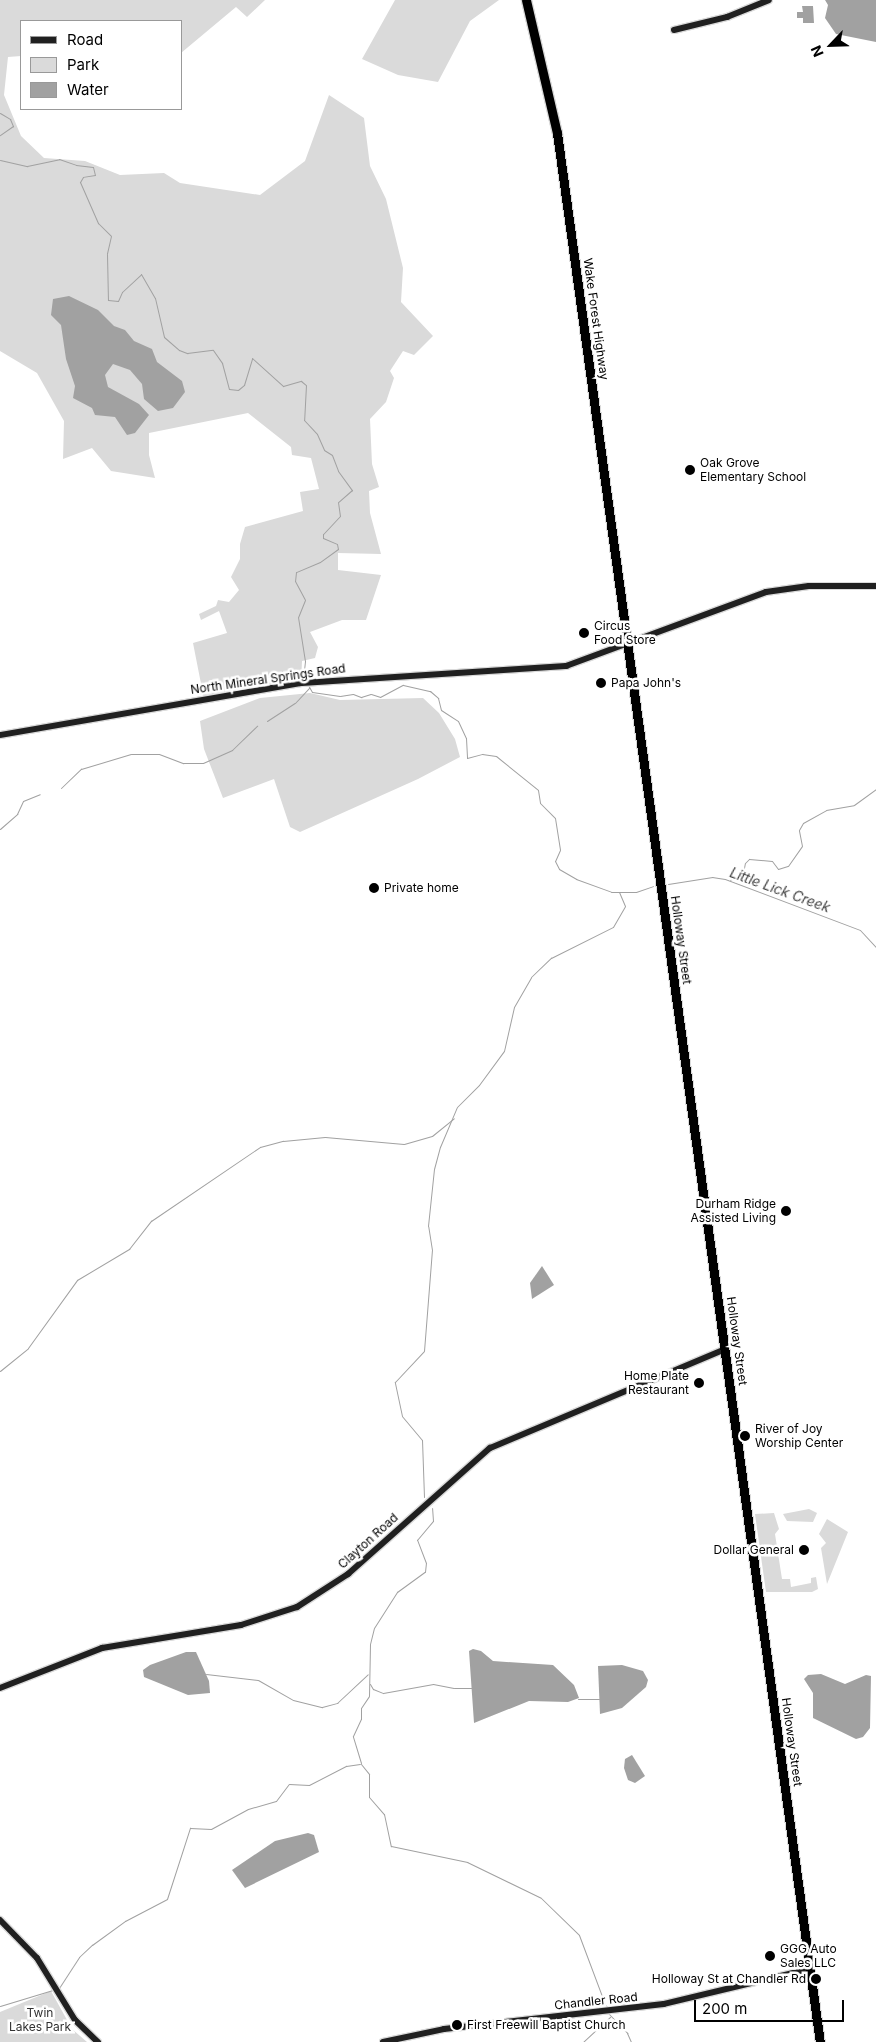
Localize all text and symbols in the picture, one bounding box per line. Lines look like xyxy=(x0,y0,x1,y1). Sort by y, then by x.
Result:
legend xyxy=(20,20,182,110)
north arrow xyxy=(806,20,856,70)
text: Road xyxy=(67,30,103,49)
text: N xyxy=(807,43,827,60)
text: Park xyxy=(67,55,99,74)
text: Water xyxy=(67,80,109,99)
street label: Wake Forest Highway xyxy=(580,257,612,381)
place label: Oak Grove Elementary School xyxy=(700,456,806,484)
marker: Oak Grove Elementary School xyxy=(684,464,696,476)
place label: Circus Food Store xyxy=(594,619,656,647)
marker: Circus Food Store xyxy=(578,627,590,639)
street label: North Mineral Springs Road xyxy=(190,661,346,697)
place label: Papa John's xyxy=(611,676,681,690)
marker: Papa John's xyxy=(595,677,607,689)
water label: Little Lick Creek xyxy=(728,864,832,916)
place label: Private home xyxy=(384,881,459,895)
marker: Private home xyxy=(368,882,380,894)
street label: Holloway Street xyxy=(668,895,694,985)
place label: Durham Ridge Assisted Living xyxy=(690,1197,776,1225)
marker: Durham Ridge Assisted Living xyxy=(780,1205,792,1217)
street label: Holloway Street xyxy=(724,1296,750,1386)
place label: Home Plate Restaurant xyxy=(624,1369,689,1397)
marker: Home Plate Restaurant xyxy=(693,1377,705,1389)
place label: River of Joy Worship Center xyxy=(755,1422,843,1450)
marker: River of Joy Worship Center xyxy=(739,1430,751,1442)
street label: Clayton Road xyxy=(335,1510,401,1572)
place label: Dollar General xyxy=(714,1543,794,1557)
marker: Dollar General xyxy=(798,1544,810,1556)
street label: Holloway Street xyxy=(779,1697,805,1787)
place label: GGG Auto Sales LLC xyxy=(780,1942,837,1970)
marker: GGG Auto Sales LLC xyxy=(764,1950,776,1962)
place label: Holloway St at Chandler Rd xyxy=(652,1972,806,1986)
marker: Holloway St at Chandler Rd xyxy=(810,1973,822,1985)
street label: Chandler Road xyxy=(554,1989,638,2013)
scale bar xyxy=(696,1990,846,2022)
text: 200 m xyxy=(702,1999,747,2018)
park label: Twin Lakes Park xyxy=(9,2006,71,2034)
place label: First Freewill Baptist Church xyxy=(467,2018,626,2032)
marker: First Freewill Baptist Church xyxy=(451,2019,463,2031)

